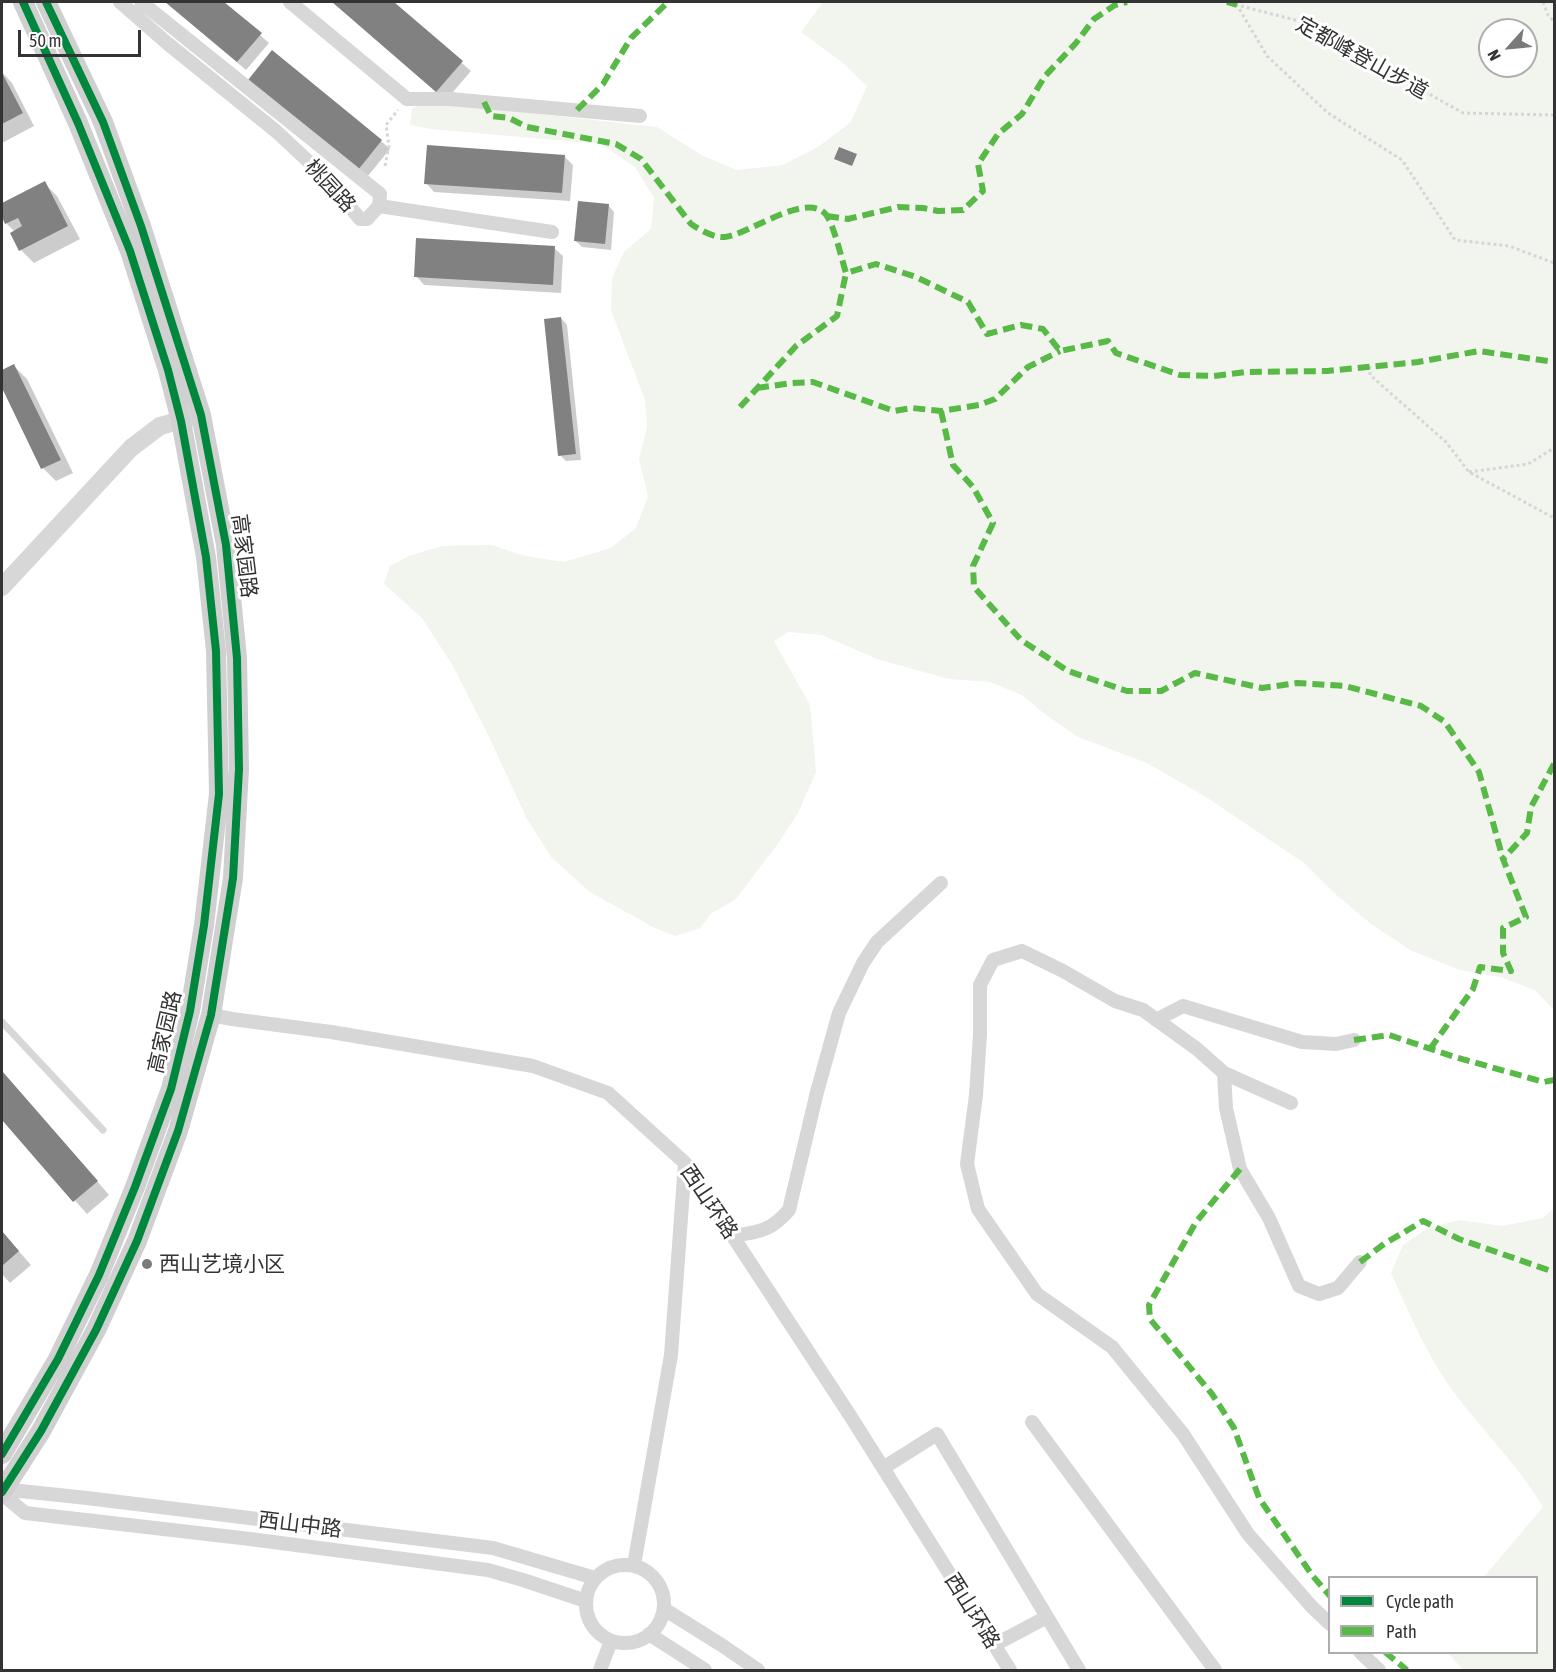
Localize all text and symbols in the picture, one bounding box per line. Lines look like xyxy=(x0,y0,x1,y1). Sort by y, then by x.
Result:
street label: 定都峰登山步道 xyxy=(1292,11,1432,105)
scale bar xyxy=(21,18,144,56)
north arrow xyxy=(1478,18,1538,78)
text: 50 m xyxy=(29,30,61,51)
text: N xyxy=(1484,47,1504,64)
street label: 桃园路 xyxy=(299,154,361,218)
street label: 高家园路 xyxy=(226,513,262,599)
street label: 高家园路 xyxy=(143,988,187,1076)
street label: 西山环路 xyxy=(675,1160,743,1244)
place label: 西山艺境小区 xyxy=(159,1251,285,1277)
marker: 西山艺境小区 xyxy=(140,1257,154,1271)
street label: 西山中路 xyxy=(257,1507,343,1543)
street label: 西山环路 xyxy=(939,1569,1005,1653)
legend xyxy=(1328,1576,1538,1654)
text: Cycle path xyxy=(1386,1591,1454,1612)
text: Path xyxy=(1386,1621,1417,1642)

